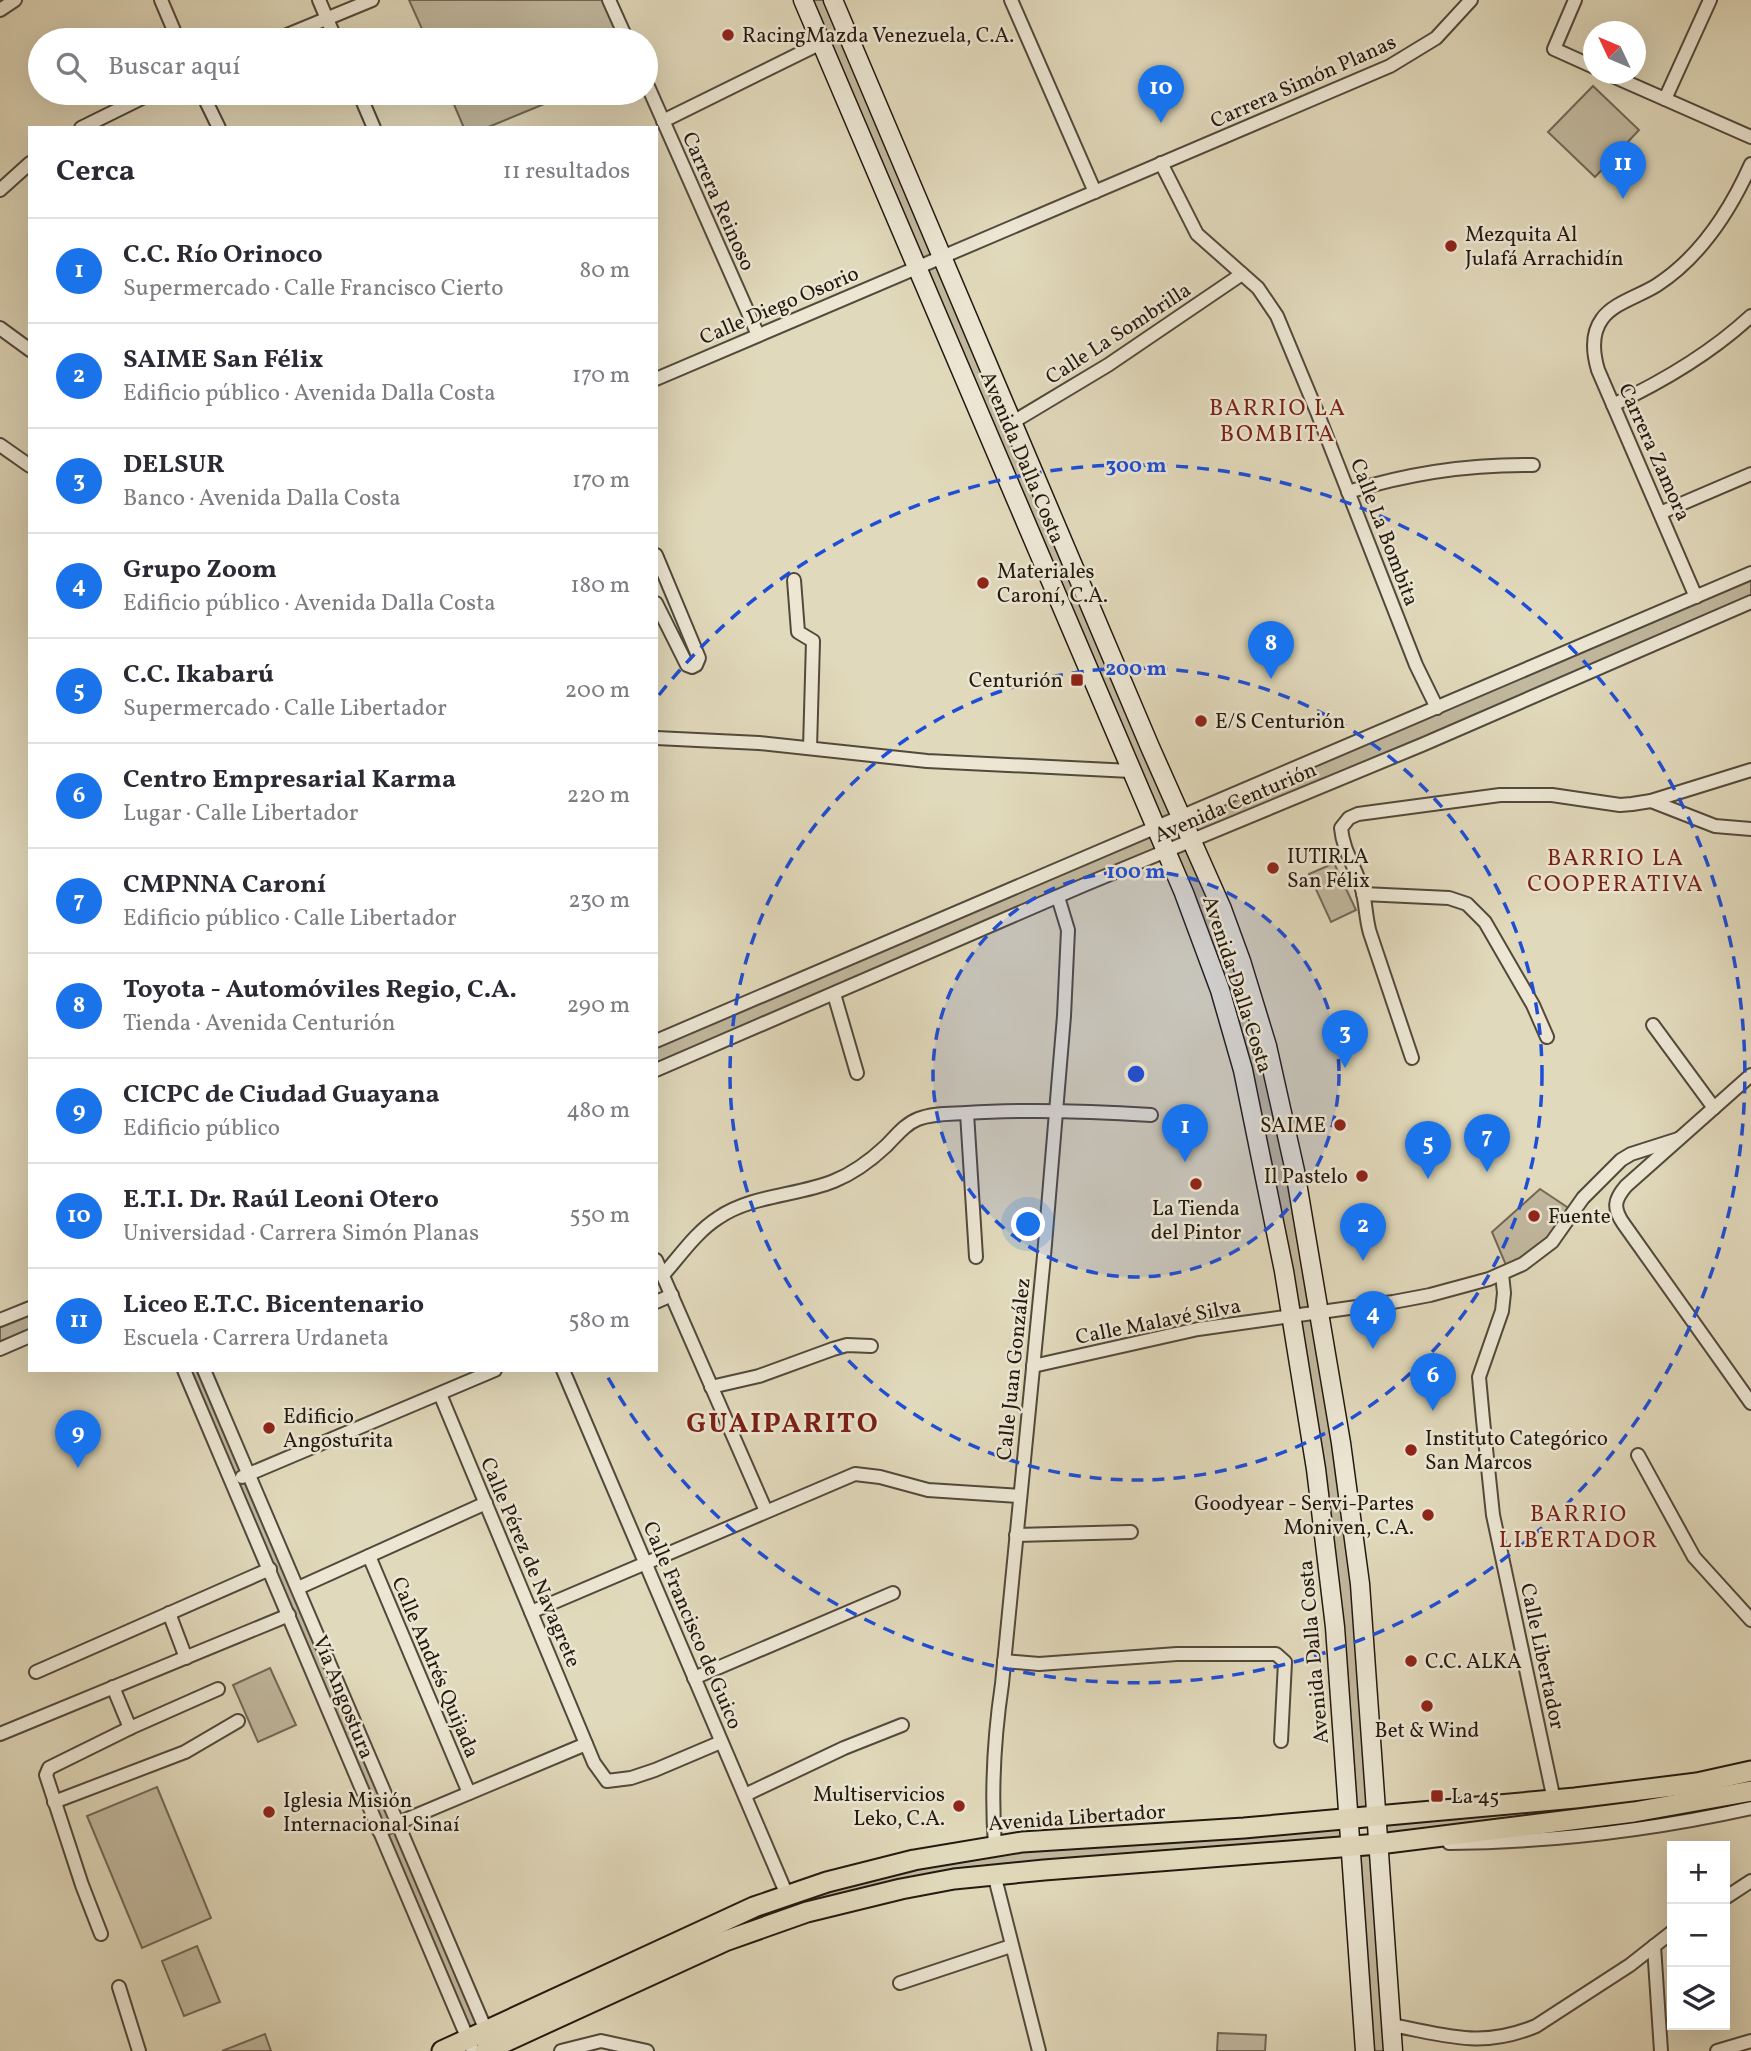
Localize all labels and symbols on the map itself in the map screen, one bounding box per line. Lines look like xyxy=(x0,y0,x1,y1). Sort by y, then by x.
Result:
north arrow xyxy=(1583,21,1646,84)
place label: RacingMazda Venezuela, C.A. xyxy=(742,22,1014,51)
marker: RacingMazda Venezuela, C.A. xyxy=(720,27,736,43)
street label: Carrera Simón Planas xyxy=(1206,28,1401,136)
pin: 10 xyxy=(1138,65,1184,123)
street label: Carrera Reinoso xyxy=(674,128,761,276)
pin: 11 xyxy=(1600,141,1646,199)
place label: Mezquita Al Julafá Arrachidín xyxy=(1465,221,1624,274)
marker: Mezquita Al Julafá Arrachidín xyxy=(1443,238,1459,254)
street label: Calle Diego Osorio xyxy=(695,260,864,353)
street label: Calle La Sombrilla xyxy=(1040,276,1197,392)
street label: Avenida Dalla Costa xyxy=(972,367,1071,548)
street label: Carrera Zamora xyxy=(1610,379,1697,526)
district label: BARRIO LA BOMBITA xyxy=(1209,393,1347,451)
text: 300 m xyxy=(1106,452,1166,481)
street label: Calle La Bombita xyxy=(1342,455,1425,610)
place label: Materiales Caroní, C.A. xyxy=(997,558,1108,611)
marker: Materiales Caroní, C.A. xyxy=(975,575,991,591)
pin: 8 xyxy=(1248,621,1294,679)
text: 200 m xyxy=(1105,655,1167,684)
place label: Centurión xyxy=(969,667,1063,696)
marker: Centurión xyxy=(1069,672,1085,688)
place label: E/S Centurión xyxy=(1215,708,1345,737)
marker: E/S Centurión xyxy=(1193,713,1209,729)
street label: Avenida Centurión xyxy=(1150,756,1321,851)
place label: IUTIRLA San Félix xyxy=(1287,843,1370,896)
district label: BARRIO LA COOPERATIVA xyxy=(1527,843,1705,901)
text: 100 m xyxy=(1106,858,1166,887)
marker: IUTIRLA San Félix xyxy=(1265,860,1281,876)
street label: Avenida Dalla Costa xyxy=(1194,892,1279,1077)
pin: 3 xyxy=(1322,1010,1368,1068)
centre of rings xyxy=(1124,1062,1148,1086)
pin: 1 xyxy=(1162,1104,1208,1162)
place label: SAIME xyxy=(1260,1112,1326,1141)
pin: 7 xyxy=(1464,1114,1510,1172)
marker: SAIME xyxy=(1332,1117,1348,1133)
pin: 5 xyxy=(1405,1121,1451,1179)
place label: Il Pastelo xyxy=(1264,1163,1348,1192)
marker: Il Pastelo xyxy=(1354,1168,1370,1184)
marker: La Tienda del Pintor xyxy=(1188,1176,1204,1192)
place label: La Tienda del Pintor xyxy=(1151,1195,1241,1248)
pin: 2 xyxy=(1340,1203,1386,1261)
place label: Fuente xyxy=(1548,1203,1611,1232)
your location xyxy=(1011,1207,1045,1241)
marker: Fuente xyxy=(1526,1208,1542,1224)
street label: Calle Juan González xyxy=(990,1276,1039,1462)
pin: 4 xyxy=(1350,1291,1396,1349)
street label: Calle Malavé Silva xyxy=(1073,1292,1243,1353)
pin: 6 xyxy=(1410,1353,1456,1411)
place label: Edificio Angosturita xyxy=(283,1403,393,1456)
district label: GUAIPARITO xyxy=(686,1405,880,1444)
pin: 9 xyxy=(55,1410,101,1468)
marker: Edificio Angosturita xyxy=(261,1420,277,1436)
place label: Instituto Categórico San Marcos xyxy=(1425,1425,1608,1478)
marker: Instituto Categórico San Marcos xyxy=(1403,1442,1419,1458)
street label: Calle Pérez de Navagrete xyxy=(472,1453,587,1672)
place label: Goodyear - Servi-Partes Moniven, C.A. xyxy=(1194,1490,1414,1543)
district label: BARRIO LIBERTADOR xyxy=(1499,1499,1659,1557)
marker: Goodyear - Servi-Partes Moniven, C.A. xyxy=(1420,1507,1436,1523)
street label: Calle Francisco de Guico xyxy=(635,1517,749,1734)
street label: Avenida Dalla Costa xyxy=(1292,1559,1337,1745)
street label: Calle Andrés Quijada xyxy=(383,1573,486,1763)
street label: Calle Libertador xyxy=(1512,1580,1571,1732)
street label: Vía Angostura xyxy=(305,1631,381,1764)
place label: C.C. ALKA xyxy=(1425,1648,1522,1677)
marker: C.C. ALKA xyxy=(1403,1653,1419,1669)
marker: Bet & Wind xyxy=(1419,1698,1435,1714)
place label: Bet & Wind xyxy=(1375,1717,1479,1746)
place label: Multiservicios Leko, C.A. xyxy=(813,1781,945,1834)
place label: La 45 xyxy=(1451,1783,1499,1812)
place label: Iglesia Misión Internacional Sinaí xyxy=(283,1787,460,1840)
marker: La 45 xyxy=(1429,1788,1445,1804)
marker: Multiservicios Leko, C.A. xyxy=(951,1798,967,1814)
street label: Avenida Libertador xyxy=(987,1798,1167,1839)
marker: Iglesia Misión Internacional Sinaí xyxy=(261,1804,277,1820)

